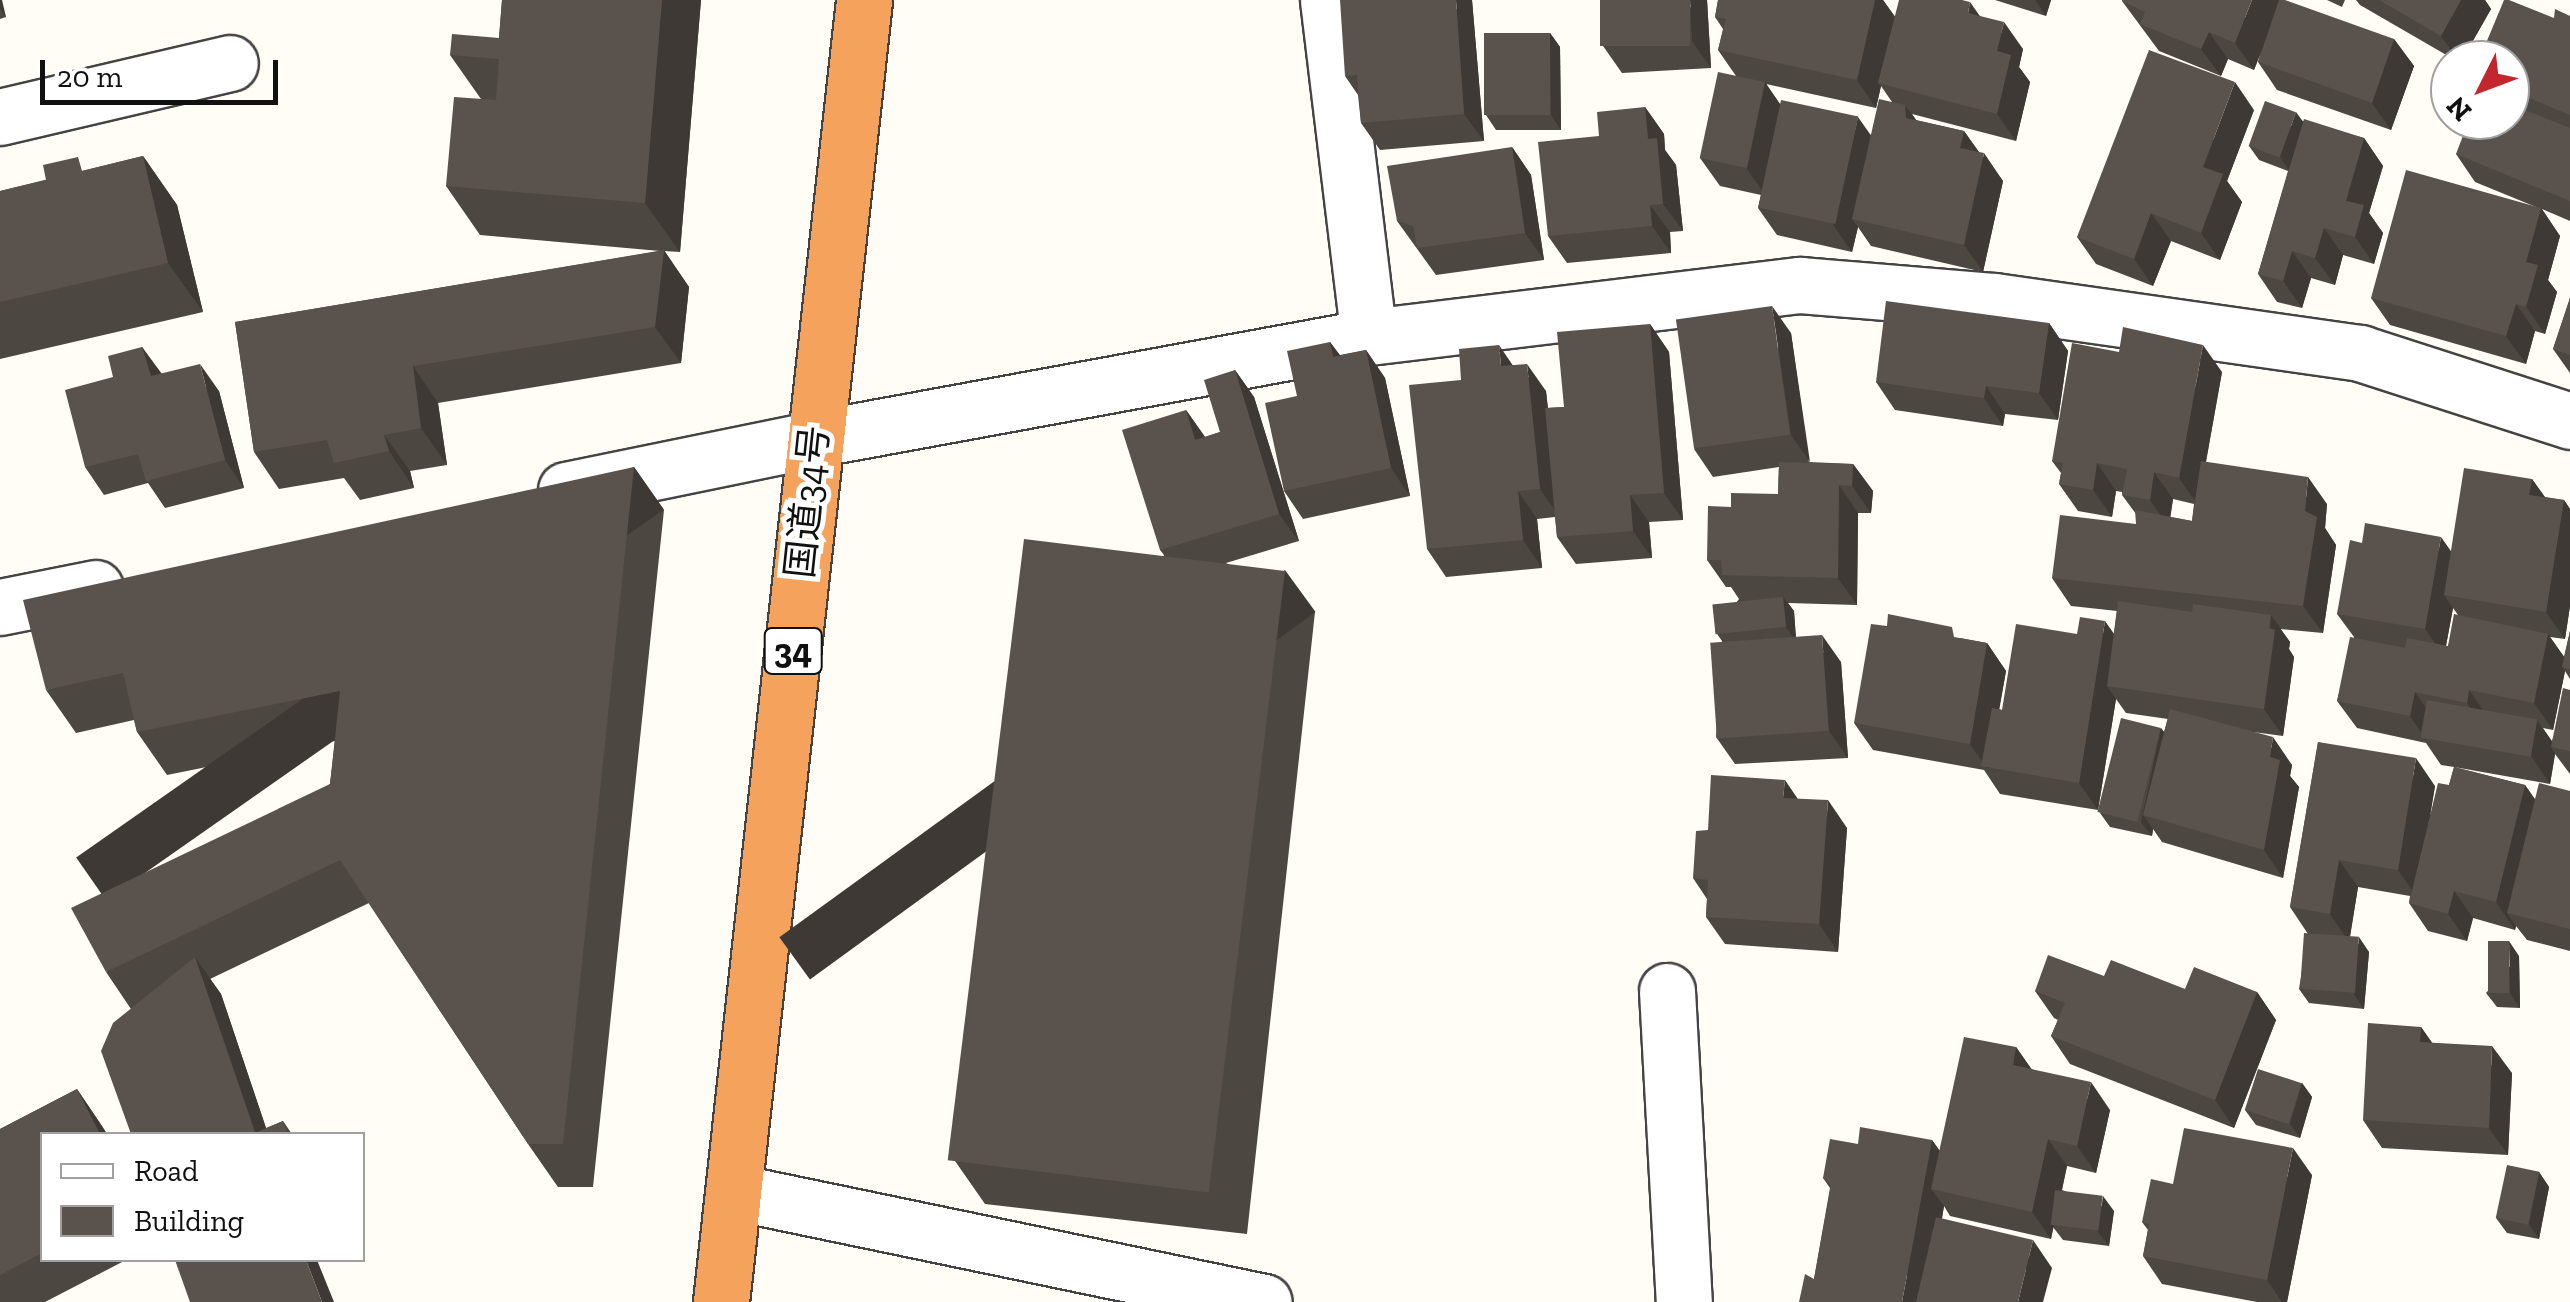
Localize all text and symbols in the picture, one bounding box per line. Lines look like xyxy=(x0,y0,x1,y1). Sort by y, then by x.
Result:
scale bar xyxy=(45,40,282,102)
north arrow xyxy=(2430,40,2530,140)
text: 20 m xyxy=(57,59,122,95)
text: N xyxy=(2439,90,2478,128)
street label: 国道34号 xyxy=(777,424,839,580)
road number: 34 xyxy=(763,621,823,681)
legend xyxy=(40,1132,365,1262)
text: Road xyxy=(134,1153,199,1189)
text: Building xyxy=(134,1203,244,1239)

